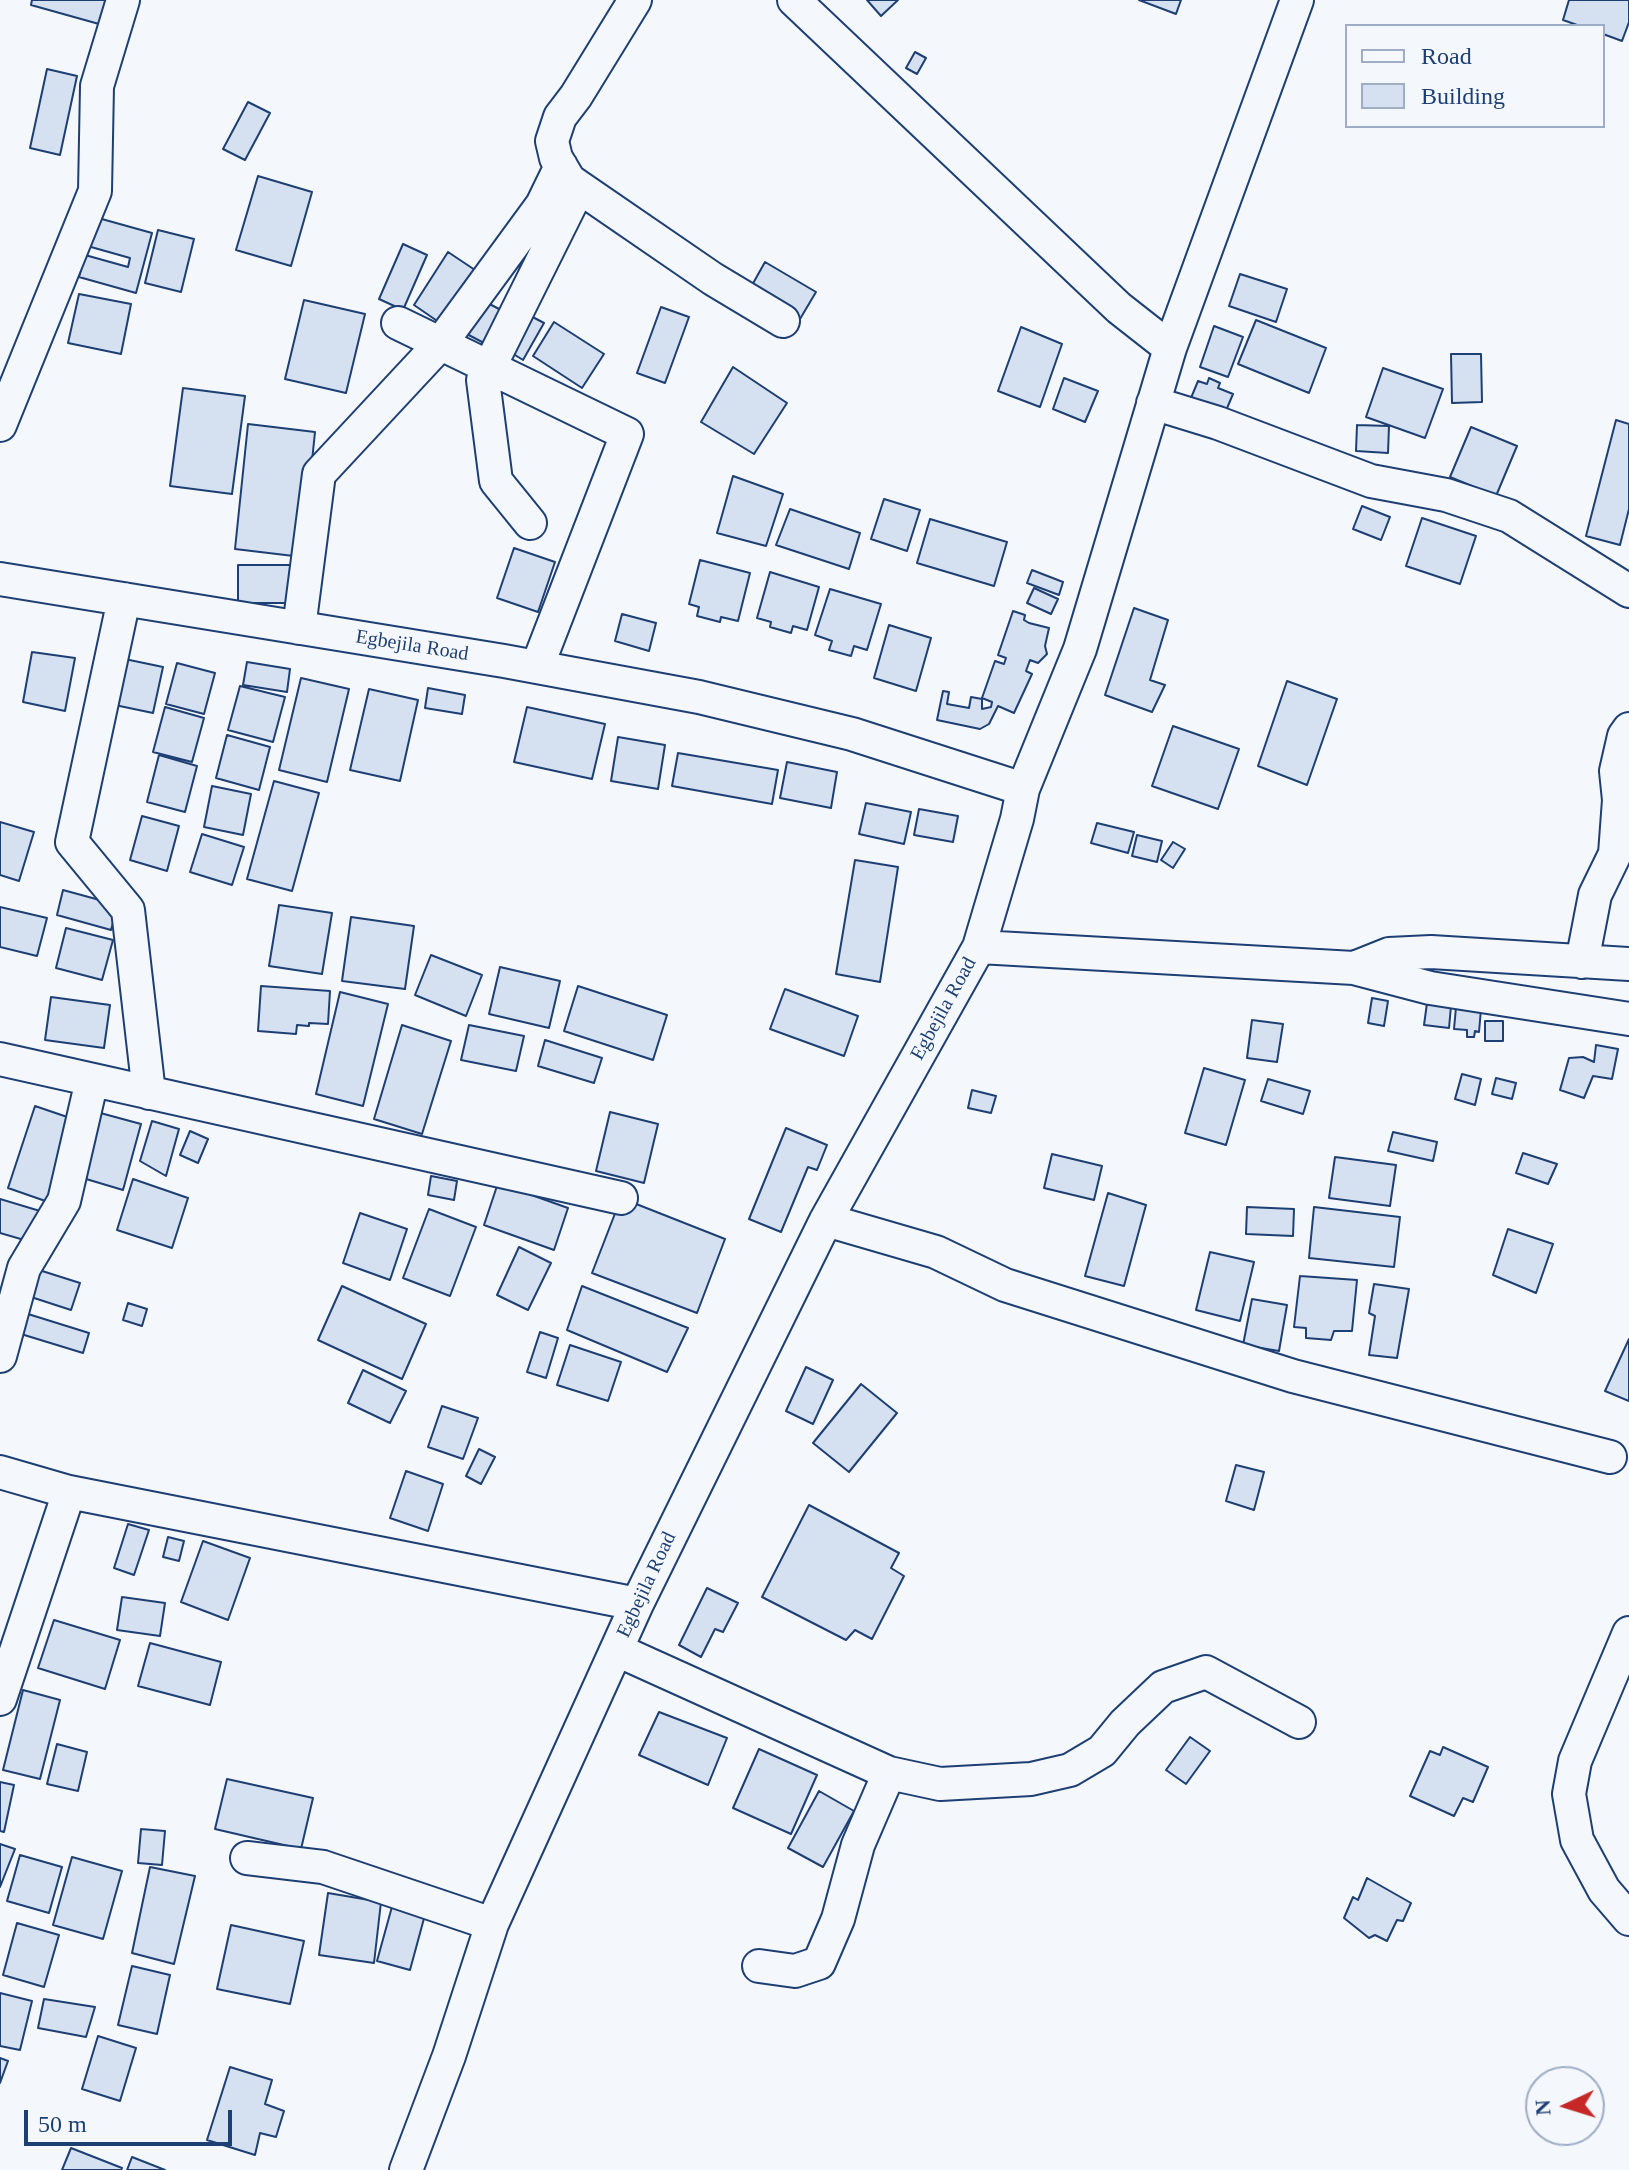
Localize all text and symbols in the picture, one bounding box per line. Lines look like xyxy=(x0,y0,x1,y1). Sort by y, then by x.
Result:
legend xyxy=(1345,24,1605,128)
text: Road xyxy=(1421,43,1472,69)
text: Building xyxy=(1421,83,1505,109)
street label: Egbejila Road xyxy=(354,625,470,667)
street label: Egbejila Road xyxy=(906,953,982,1065)
street label: Egbejila Road xyxy=(612,1528,682,1642)
north arrow xyxy=(1525,2066,1605,2146)
scale bar xyxy=(28,2094,236,2144)
text: N xyxy=(1530,2099,1556,2116)
text: 50 m xyxy=(38,2111,87,2137)

